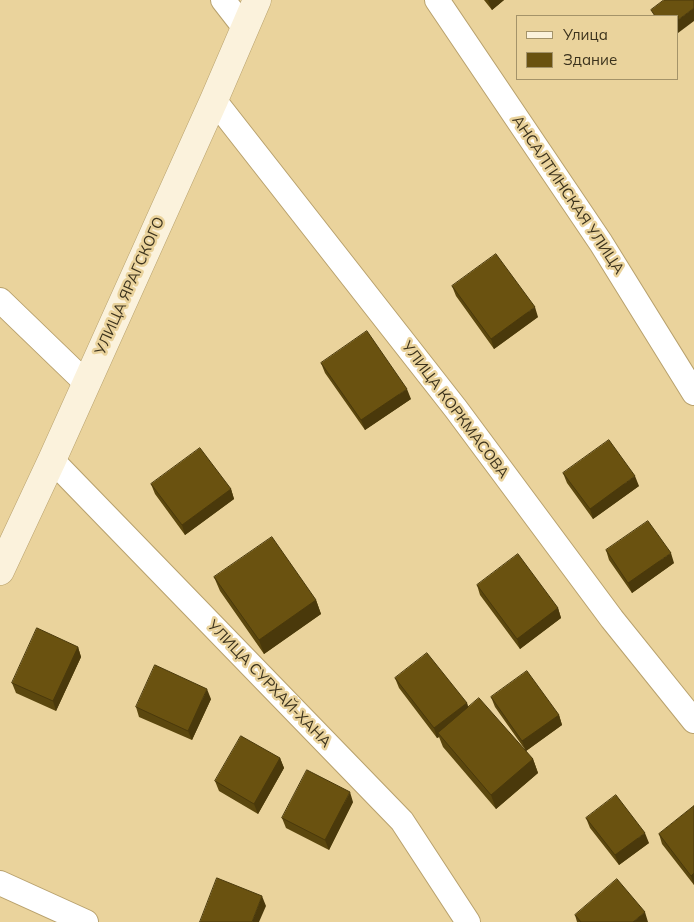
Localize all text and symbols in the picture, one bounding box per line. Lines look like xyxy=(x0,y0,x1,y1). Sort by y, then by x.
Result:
legend xyxy=(516,15,679,80)
text: Улица xyxy=(563,25,608,44)
text: Здание xyxy=(563,50,617,69)
street label: АНСАЛТИНСКАЯ УЛИЦА xyxy=(508,112,628,278)
street label: УЛИЦА ЯРАГСКОГО xyxy=(91,214,169,358)
street label: УЛИЦА КОРКМАСОВА xyxy=(398,338,512,482)
street label: УЛИЦА СУРХАЙ-ХАНА xyxy=(203,617,335,751)

